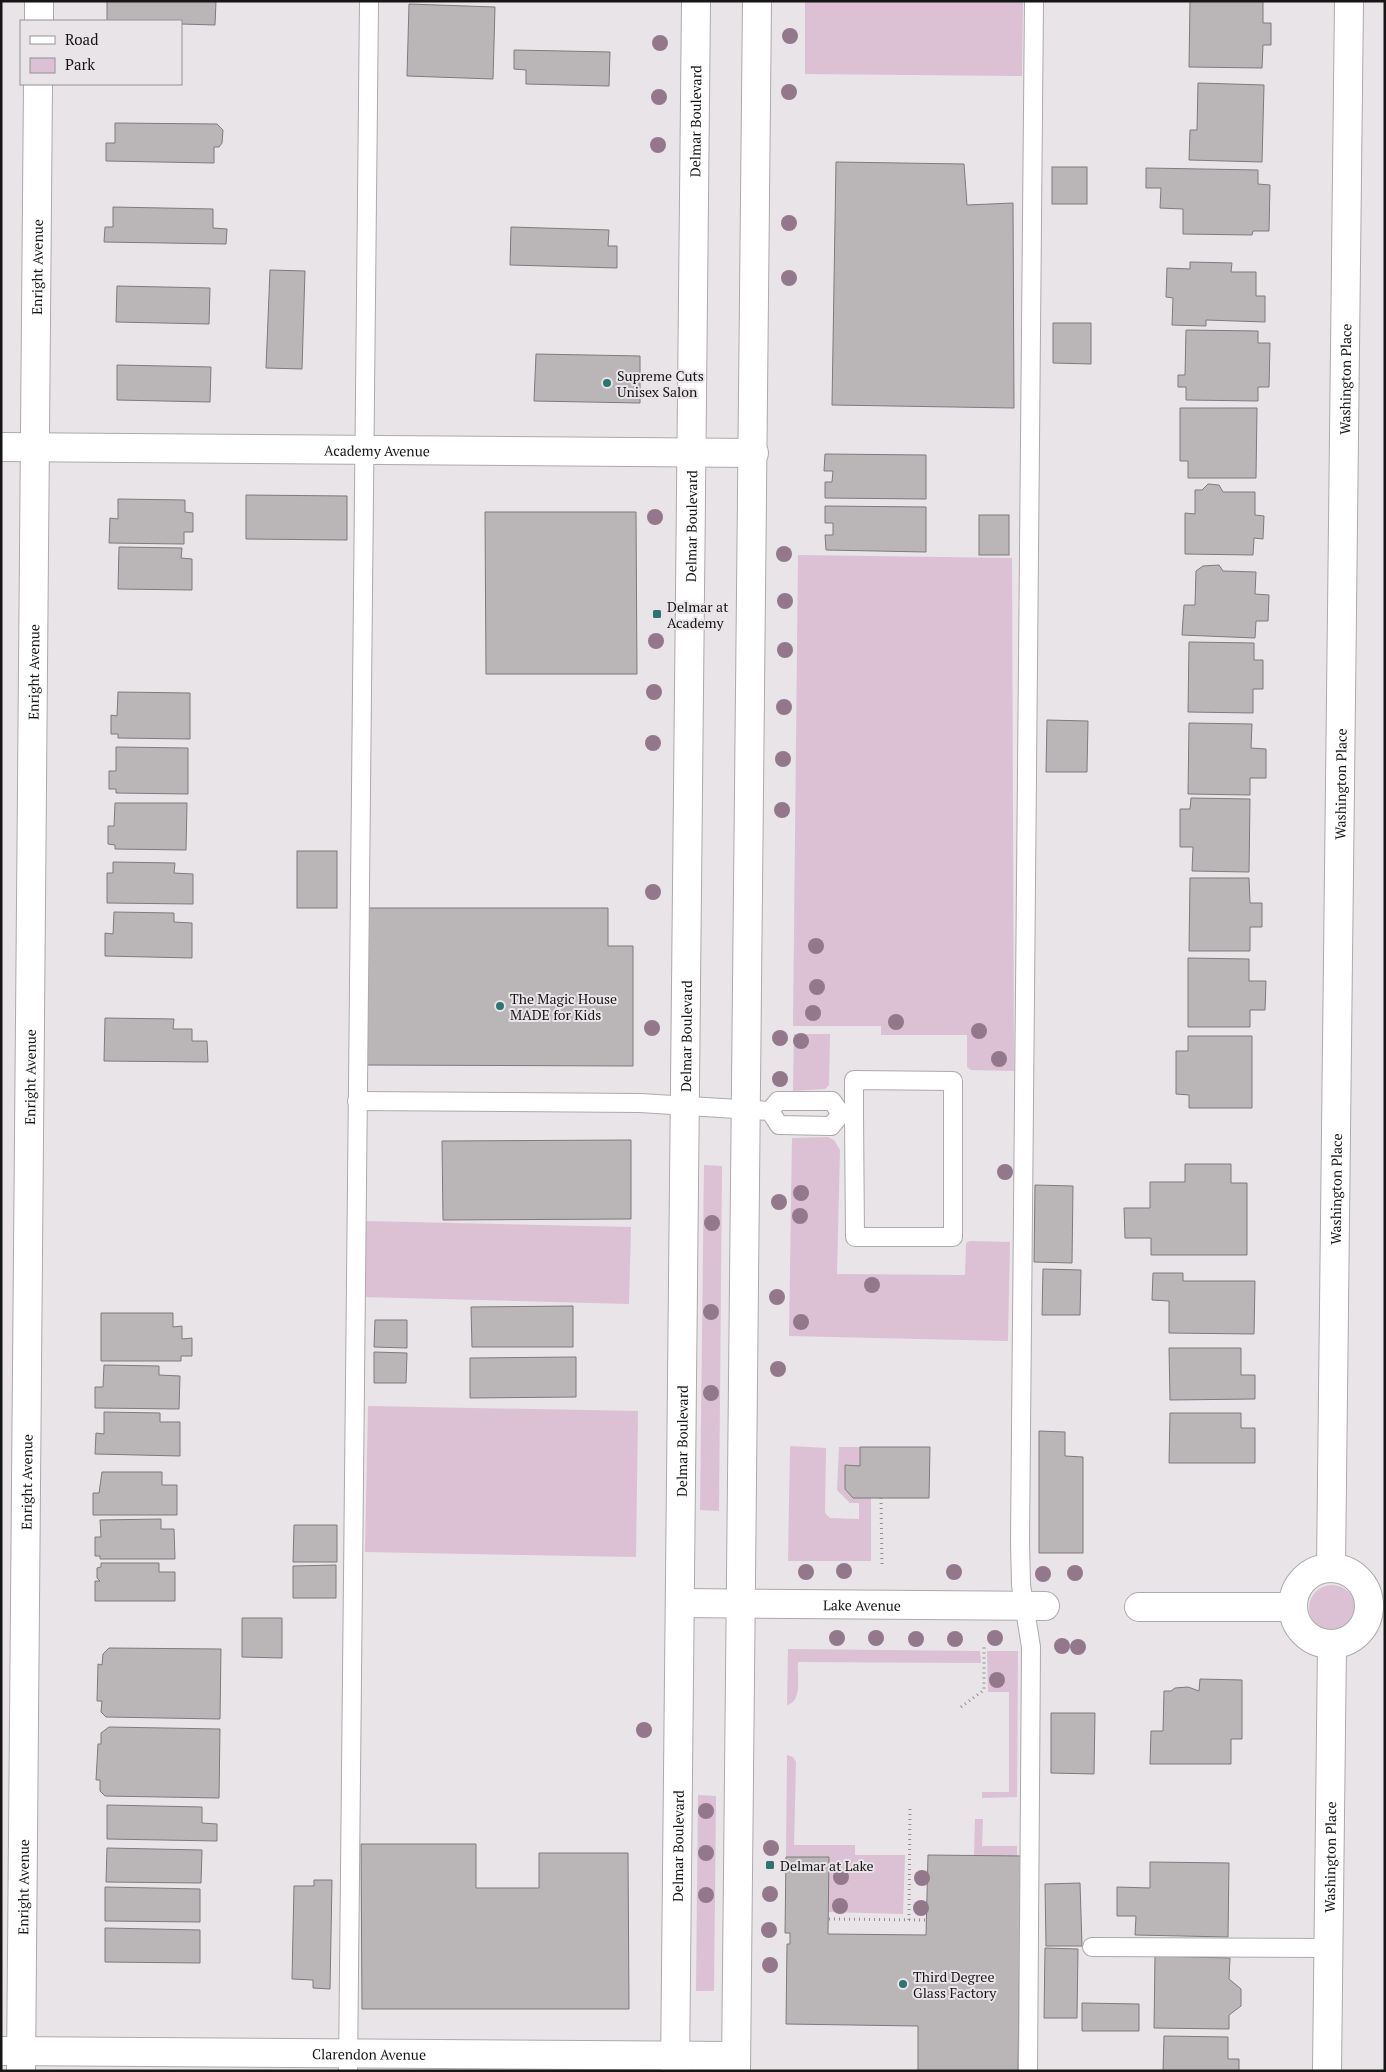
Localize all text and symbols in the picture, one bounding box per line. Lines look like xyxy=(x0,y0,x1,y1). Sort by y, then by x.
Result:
legend xyxy=(20,20,182,85)
text: Road xyxy=(65,29,98,49)
text: Park xyxy=(65,54,95,74)
street label: Delmar Boulevard xyxy=(685,65,705,177)
street label: Enright Avenue xyxy=(27,219,46,315)
street label: Washington Place xyxy=(1335,323,1355,435)
place label: Supreme Cuts Unisex Salon xyxy=(617,366,704,401)
marker: Supreme Cuts Unisex Salon xyxy=(601,377,613,389)
street label: Academy Avenue xyxy=(324,440,430,460)
street label: Delmar Boulevard xyxy=(681,470,701,582)
place label: Delmar at Academy xyxy=(667,597,729,632)
marker: Delmar at Academy xyxy=(651,608,663,620)
street label: Enright Avenue xyxy=(23,624,43,720)
street label: Washington Place xyxy=(1330,728,1350,840)
street label: Delmar Boulevard xyxy=(675,980,696,1092)
place label: The Magic House MADE for Kids xyxy=(510,989,617,1024)
marker: The Magic House MADE for Kids xyxy=(494,1000,506,1012)
street label: Enright Avenue xyxy=(20,1029,39,1125)
street label: Washington Place xyxy=(1325,1133,1345,1245)
street label: Delmar Boulevard xyxy=(671,1385,691,1497)
street label: Enright Avenue xyxy=(16,1434,36,1530)
street label: Lake Avenue xyxy=(823,1595,901,1614)
street label: Delmar Boulevard xyxy=(667,1790,687,1902)
street label: Washington Place xyxy=(1319,1801,1340,1913)
street label: Enright Avenue xyxy=(13,1839,32,1935)
place label: Delmar at Lake xyxy=(780,1856,874,1875)
marker: Delmar at Lake xyxy=(764,1859,776,1871)
place label: Third Degree Glass Factory xyxy=(913,1967,997,2002)
marker: Third Degree Glass Factory xyxy=(897,1978,909,1990)
street label: Clarendon Avenue xyxy=(312,2044,426,2063)

